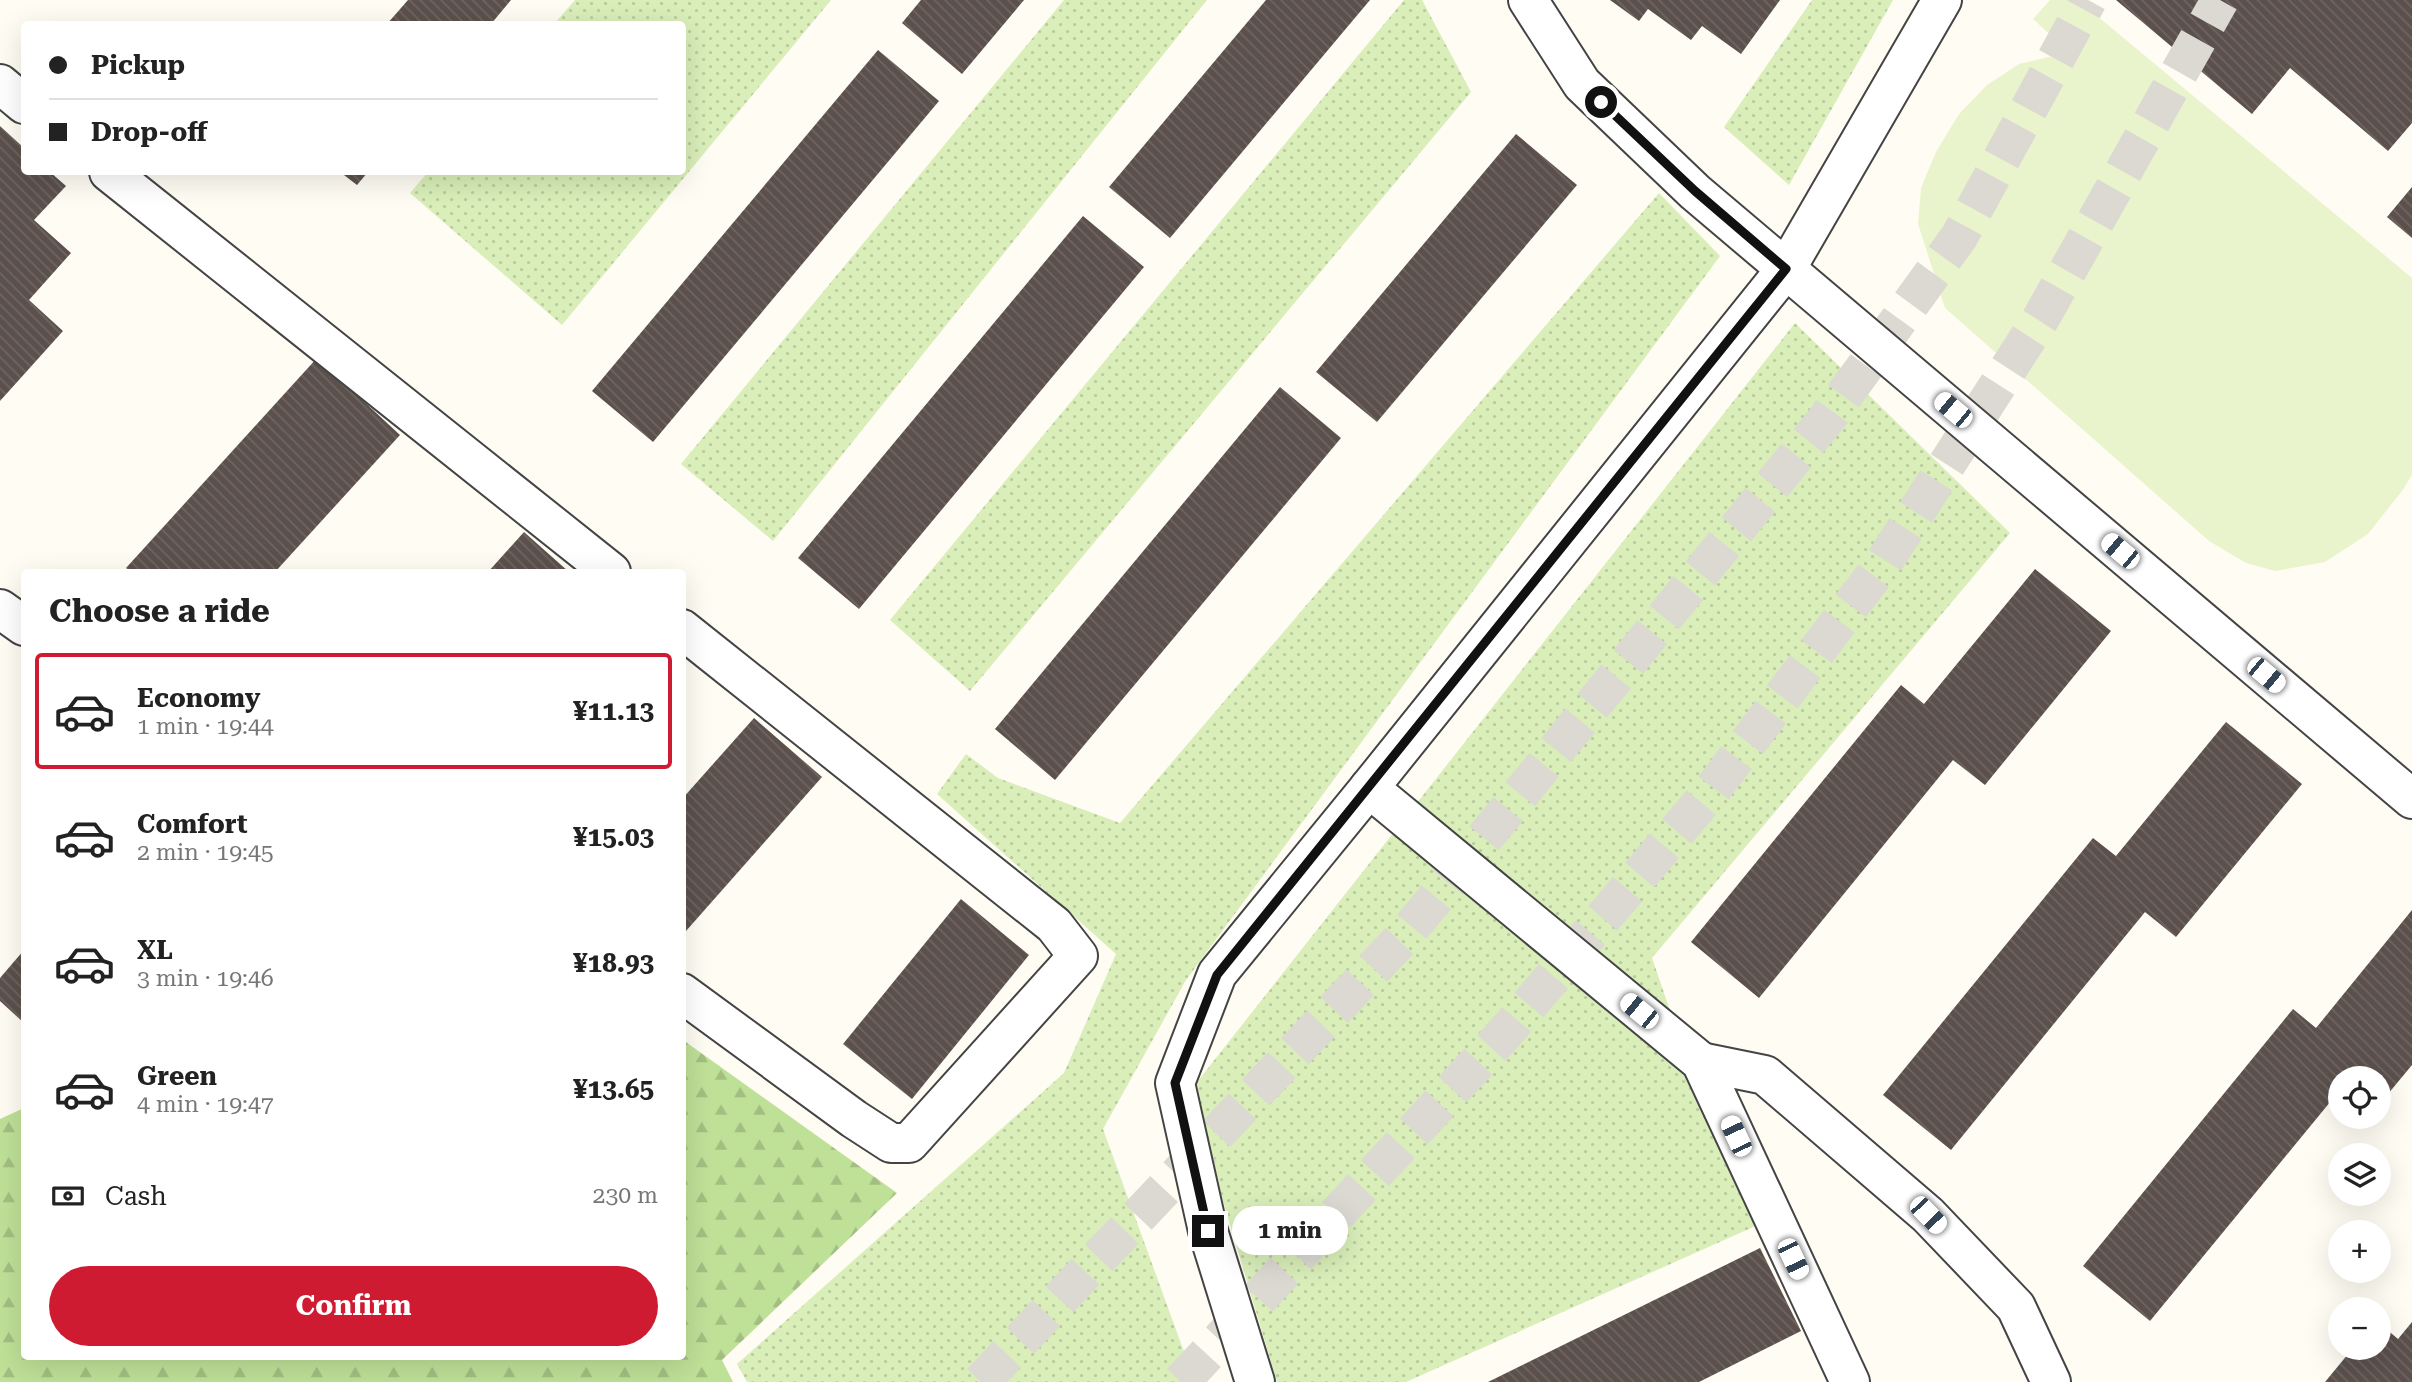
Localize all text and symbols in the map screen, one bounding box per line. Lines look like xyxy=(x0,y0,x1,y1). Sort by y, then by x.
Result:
text: Pickup xyxy=(91,50,185,80)
route start xyxy=(1585,86,1617,118)
text: Drop-off xyxy=(91,117,207,147)
car xyxy=(1931,388,1976,432)
car xyxy=(2098,529,2143,573)
text: Choose a ride xyxy=(49,592,270,630)
car xyxy=(2244,653,2289,697)
icon: car xyxy=(53,680,116,743)
text: Economy xyxy=(137,683,260,713)
text: ¥11.13 xyxy=(573,696,654,726)
text: 1 min · 19:44 xyxy=(137,713,274,740)
icon: car xyxy=(53,806,116,869)
text: Comfort xyxy=(137,809,247,839)
text: ¥15.03 xyxy=(573,822,654,852)
text: 2 min · 19:45 xyxy=(137,839,274,866)
icon: car xyxy=(53,932,116,995)
text: XL xyxy=(137,935,173,965)
text: ¥18.93 xyxy=(573,948,654,978)
text: 3 min · 19:46 xyxy=(137,965,274,992)
car xyxy=(1617,990,1662,1032)
icon: car xyxy=(53,1058,116,1121)
text: Green xyxy=(137,1061,217,1091)
map controls xyxy=(2328,1066,2391,1360)
button: locate xyxy=(2328,1066,2391,1129)
text: ¥13.65 xyxy=(573,1074,654,1104)
text: 4 min · 19:47 xyxy=(137,1091,274,1118)
car xyxy=(1718,1113,1755,1159)
button: layers xyxy=(2328,1143,2391,1206)
icon: cash xyxy=(49,1177,87,1215)
text: Cash xyxy=(105,1181,167,1211)
text: 230 m xyxy=(593,1182,658,1209)
car xyxy=(1906,1193,1951,1237)
callout: 1 min xyxy=(1232,1206,1348,1256)
route end xyxy=(1192,1215,1224,1247)
text: 1 min xyxy=(1258,1217,1322,1244)
button: + xyxy=(2328,1220,2391,1283)
car xyxy=(1775,1236,1812,1282)
button: Confirm xyxy=(49,1266,658,1346)
button: − xyxy=(2328,1297,2391,1360)

